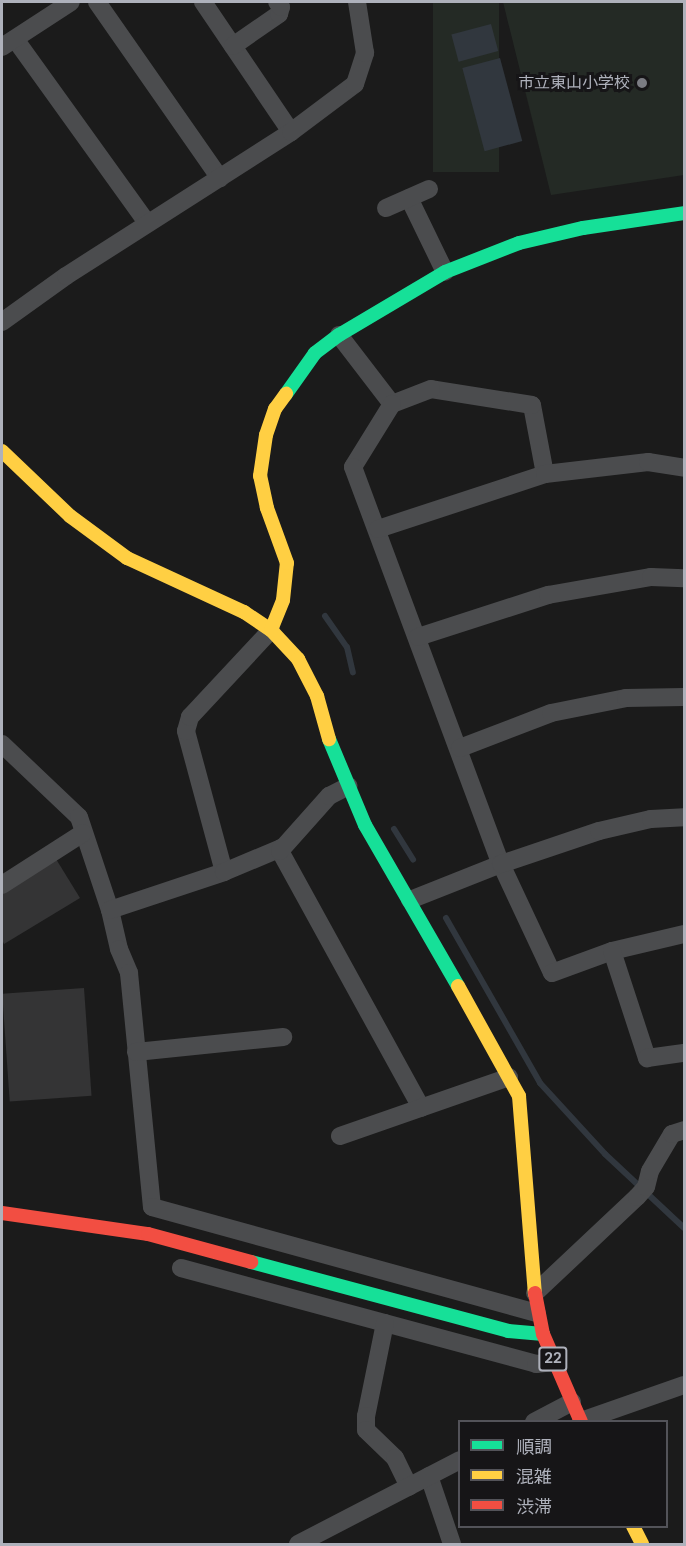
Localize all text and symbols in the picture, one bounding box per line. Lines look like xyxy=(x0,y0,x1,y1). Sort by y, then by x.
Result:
place label: 市立東山小学校 xyxy=(518,73,630,93)
marker: 市立東山小学校 xyxy=(635,76,649,90)
road number: 22 xyxy=(538,1347,568,1371)
legend xyxy=(458,1420,668,1528)
text: 順調 xyxy=(516,1435,552,1459)
text: 混雑 xyxy=(516,1465,552,1489)
text: 渋滞 xyxy=(516,1495,552,1519)

